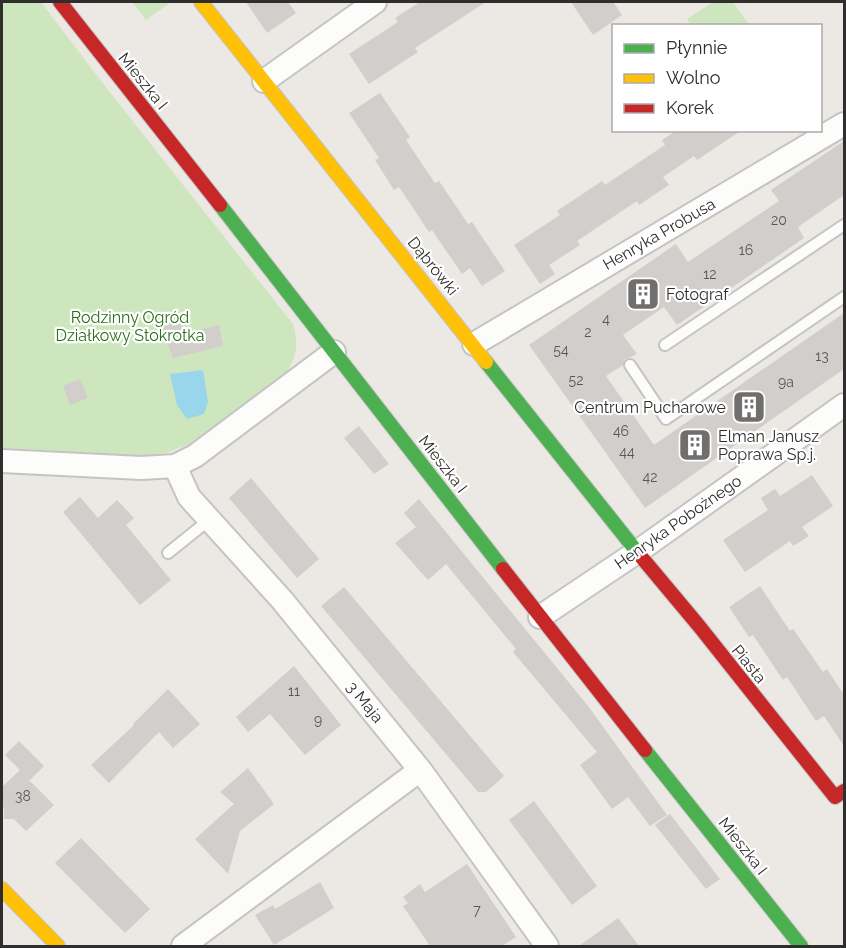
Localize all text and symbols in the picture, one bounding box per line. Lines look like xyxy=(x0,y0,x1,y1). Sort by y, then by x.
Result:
legend xyxy=(612,24,822,132)
text: Płynnie xyxy=(666,37,728,58)
street label: Mieszka I xyxy=(114,49,172,113)
text: Wolno xyxy=(666,67,721,88)
text: Korek xyxy=(666,97,714,118)
street label: Henryka Probusa xyxy=(599,194,719,274)
house number: 20 xyxy=(771,212,787,228)
street label: Dąbrówki xyxy=(404,233,462,299)
house number: 16 xyxy=(739,242,753,258)
house number: 12 xyxy=(703,266,717,282)
building icon: Fotograf xyxy=(625,276,661,312)
place label: Fotograf xyxy=(666,285,729,304)
park label: Rodzinny Ogród Działkowy Stokrotka xyxy=(56,308,204,345)
house number: 4 xyxy=(602,311,610,327)
house number: 2 xyxy=(584,324,592,340)
house number: 54 xyxy=(553,342,569,358)
house number: 13 xyxy=(815,348,829,364)
house number: 52 xyxy=(569,372,583,388)
house number: 9a xyxy=(778,374,794,390)
building icon: Centrum Pucharowe xyxy=(731,389,767,425)
place label: Centrum Pucharowe xyxy=(574,398,726,417)
house number: 46 xyxy=(613,423,629,439)
building icon: Elman Janusz Poprawa Sp.j. xyxy=(677,427,713,463)
place label: Elman Janusz Poprawa Sp.j. xyxy=(718,427,819,464)
street label: Mieszka I xyxy=(415,431,471,497)
house number: 44 xyxy=(619,444,635,460)
house number: 42 xyxy=(643,469,657,485)
street label: Henryka Pobożnego xyxy=(611,471,745,573)
street label: Piasta xyxy=(728,641,770,687)
street label: 3 Maja xyxy=(343,678,387,726)
house number: 11 xyxy=(288,683,300,699)
house number: 9 xyxy=(314,712,322,728)
house number: 38 xyxy=(15,788,31,804)
street label: Mieszka I xyxy=(715,813,771,879)
house number: 7 xyxy=(473,902,481,918)

